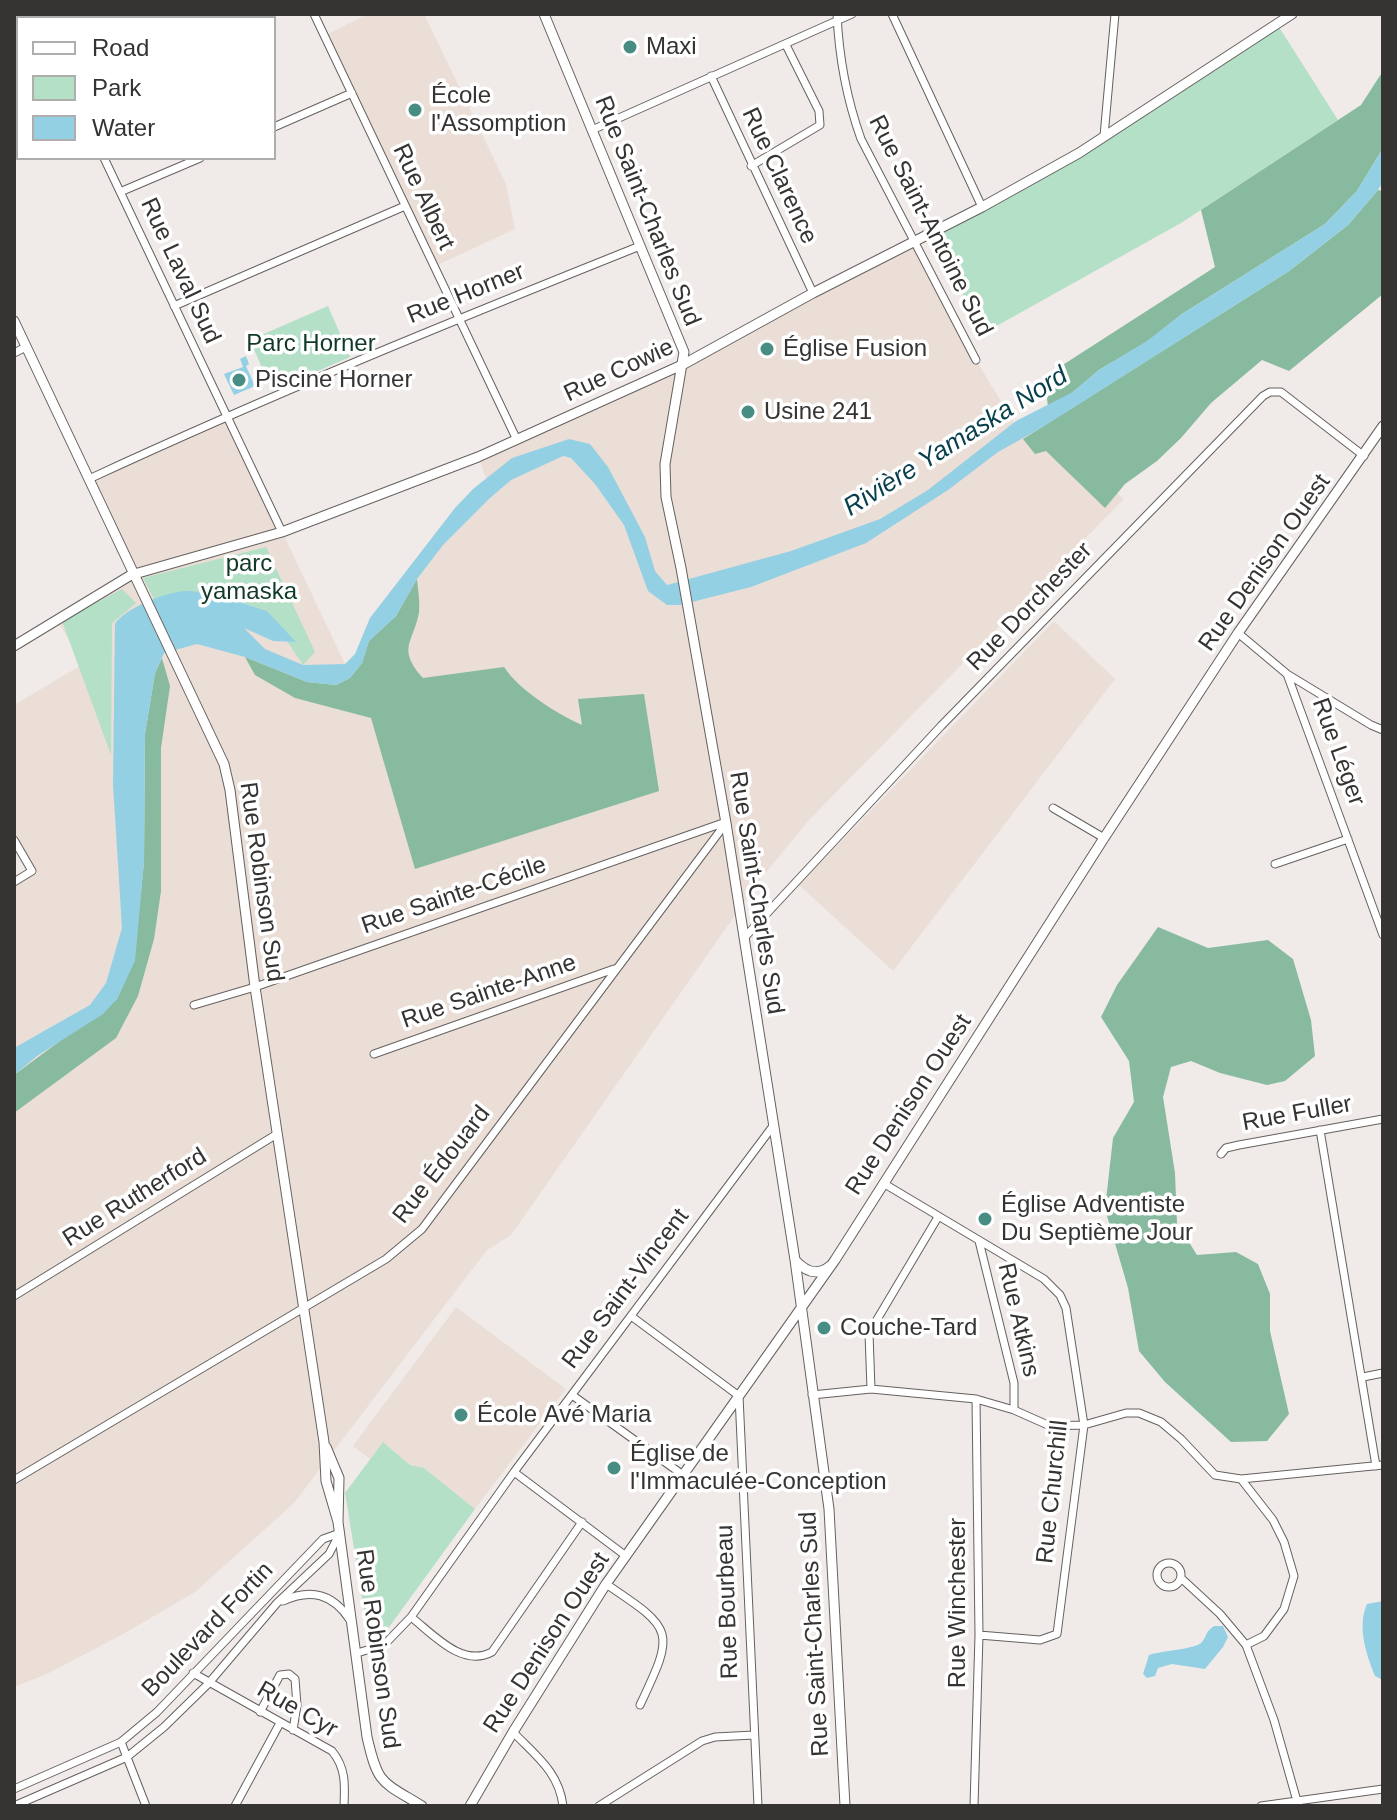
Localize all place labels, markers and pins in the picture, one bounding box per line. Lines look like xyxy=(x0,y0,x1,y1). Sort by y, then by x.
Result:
place label: Maxi xyxy=(646,33,697,61)
marker: Maxi xyxy=(621,38,639,56)
place label: École l'Assomption xyxy=(431,82,566,138)
marker: École l'Assomption xyxy=(406,101,424,119)
place label: Église Fusion xyxy=(783,335,927,363)
marker: Église Fusion xyxy=(758,340,776,358)
place label: Piscine Horner xyxy=(255,366,412,394)
marker: Piscine Horner xyxy=(230,371,248,389)
place label: Usine 241 xyxy=(764,398,872,426)
marker: Usine 241 xyxy=(739,403,757,421)
place label: Église Adventiste Du Septième Jour xyxy=(1001,1191,1193,1247)
marker: Église Adventiste Du Septième Jour xyxy=(976,1210,994,1228)
place label: Couche-Tard xyxy=(840,1314,977,1342)
marker: Couche-Tard xyxy=(815,1319,833,1337)
place label: École Avé Maria xyxy=(477,1401,651,1429)
marker: École Avé Maria xyxy=(452,1406,470,1424)
place label: Église de l'Immaculée-Conception xyxy=(630,1440,887,1496)
marker: Église de l'Immaculée-Conception xyxy=(605,1459,623,1477)

